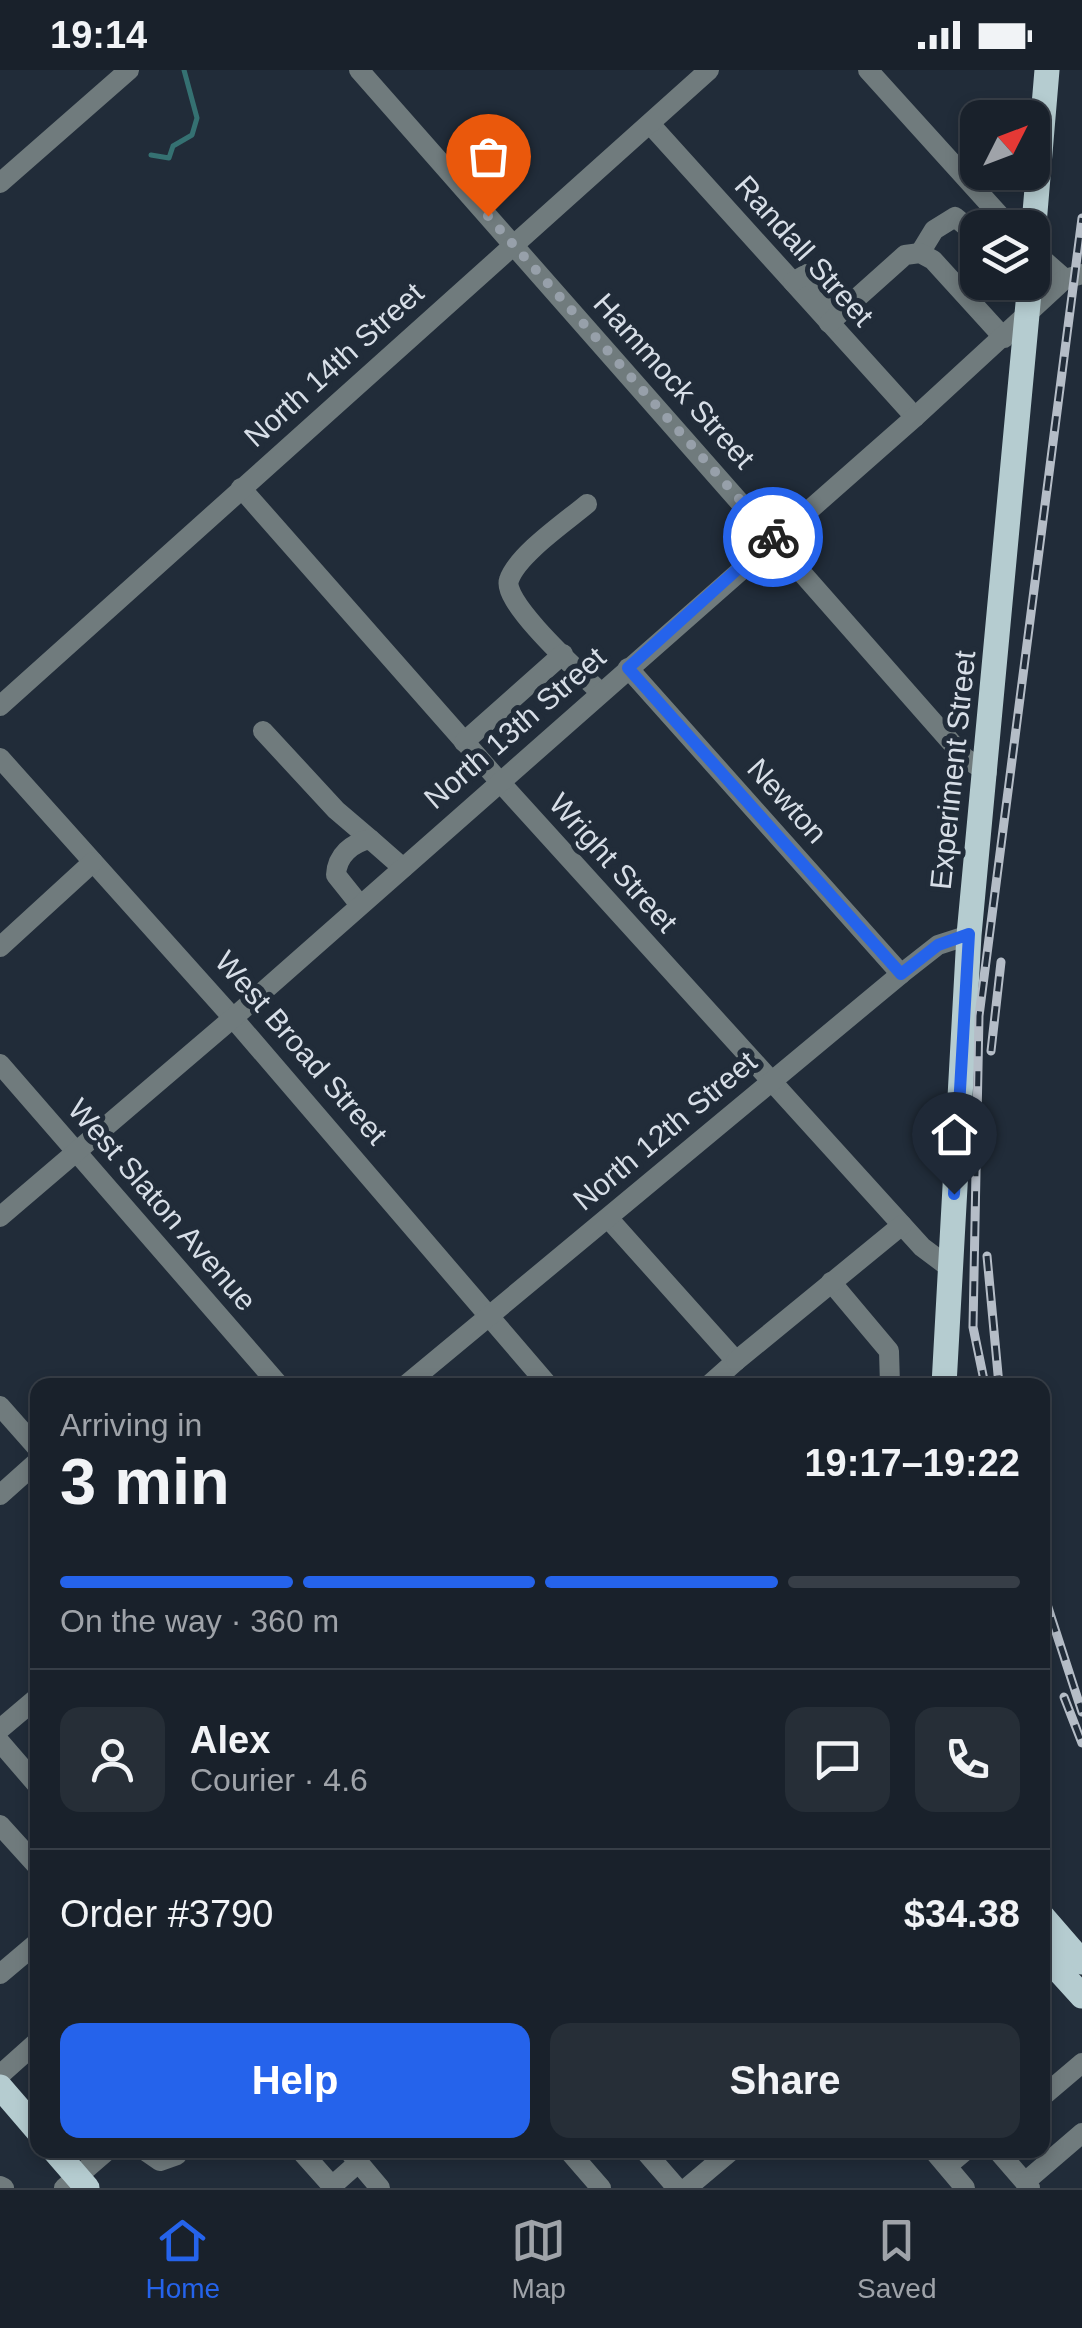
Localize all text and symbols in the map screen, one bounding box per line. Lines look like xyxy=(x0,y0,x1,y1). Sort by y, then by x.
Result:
text: 19:14 xyxy=(50,14,147,56)
north arrow xyxy=(960,100,1050,190)
map controls xyxy=(960,100,1050,300)
pin xyxy=(446,114,531,217)
icon: bag xyxy=(461,129,516,184)
street label: Randall Street xyxy=(729,169,881,333)
button: layers xyxy=(960,210,1050,300)
street label: North 14th Street xyxy=(238,275,430,453)
street label: Hammock Street xyxy=(587,287,762,475)
courier xyxy=(723,487,823,587)
icon: bike xyxy=(746,510,801,565)
street label: North 13th Street xyxy=(418,640,612,815)
street label: Experiment Street xyxy=(924,648,982,891)
street label: Newton xyxy=(741,752,834,850)
street label: Wright Street xyxy=(543,787,684,939)
street label: West Broad Street xyxy=(209,945,394,1151)
street label: North 12th Street xyxy=(567,1044,763,1217)
street label: West Slaton Avenue xyxy=(62,1092,263,1317)
pin xyxy=(912,1092,997,1195)
icon: home xyxy=(927,1107,982,1162)
text: Arriving in xyxy=(60,1407,202,1443)
text: 19:17–19:22 xyxy=(804,1442,1020,1484)
text: 3 min xyxy=(60,1445,230,1518)
text: On the way · 360 m xyxy=(60,1603,339,1639)
button: person xyxy=(60,1707,165,1812)
button: chat xyxy=(785,1707,890,1812)
button: phone xyxy=(915,1707,1020,1812)
text: Alex xyxy=(190,1719,270,1761)
text: Courier · 4.6 xyxy=(190,1762,368,1798)
text: Order #3790 xyxy=(60,1893,273,1935)
text: $34.38 xyxy=(904,1893,1020,1935)
button: Help xyxy=(60,2023,530,2138)
button: Share xyxy=(550,2023,1020,2138)
tab: Home xyxy=(145,2213,220,2305)
tab: Map xyxy=(511,2213,566,2305)
tab: Saved xyxy=(857,2213,936,2305)

